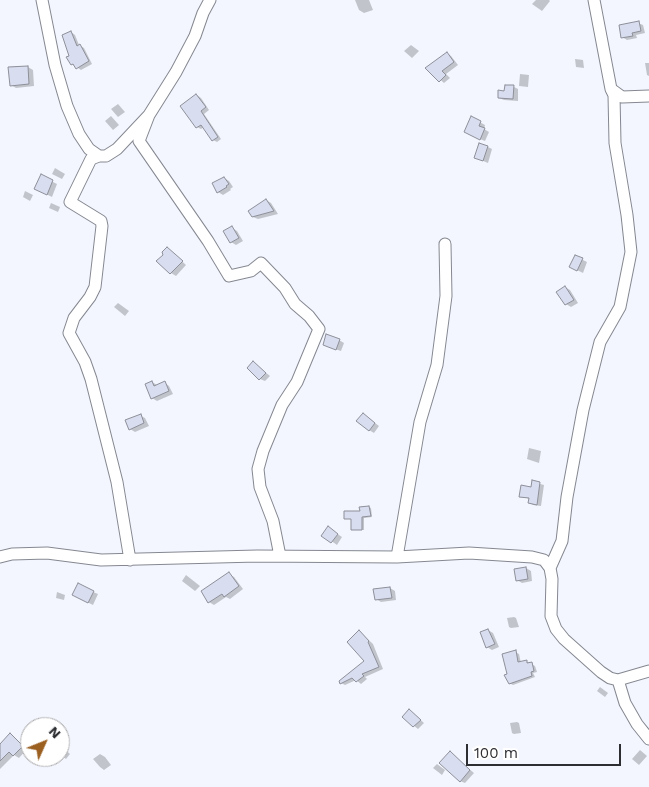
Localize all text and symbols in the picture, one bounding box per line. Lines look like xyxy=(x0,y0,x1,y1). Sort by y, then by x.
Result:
north arrow xyxy=(20,717,70,767)
text: N xyxy=(46,723,64,742)
scale bar xyxy=(469,734,624,766)
text: 100 m xyxy=(474,744,518,762)

